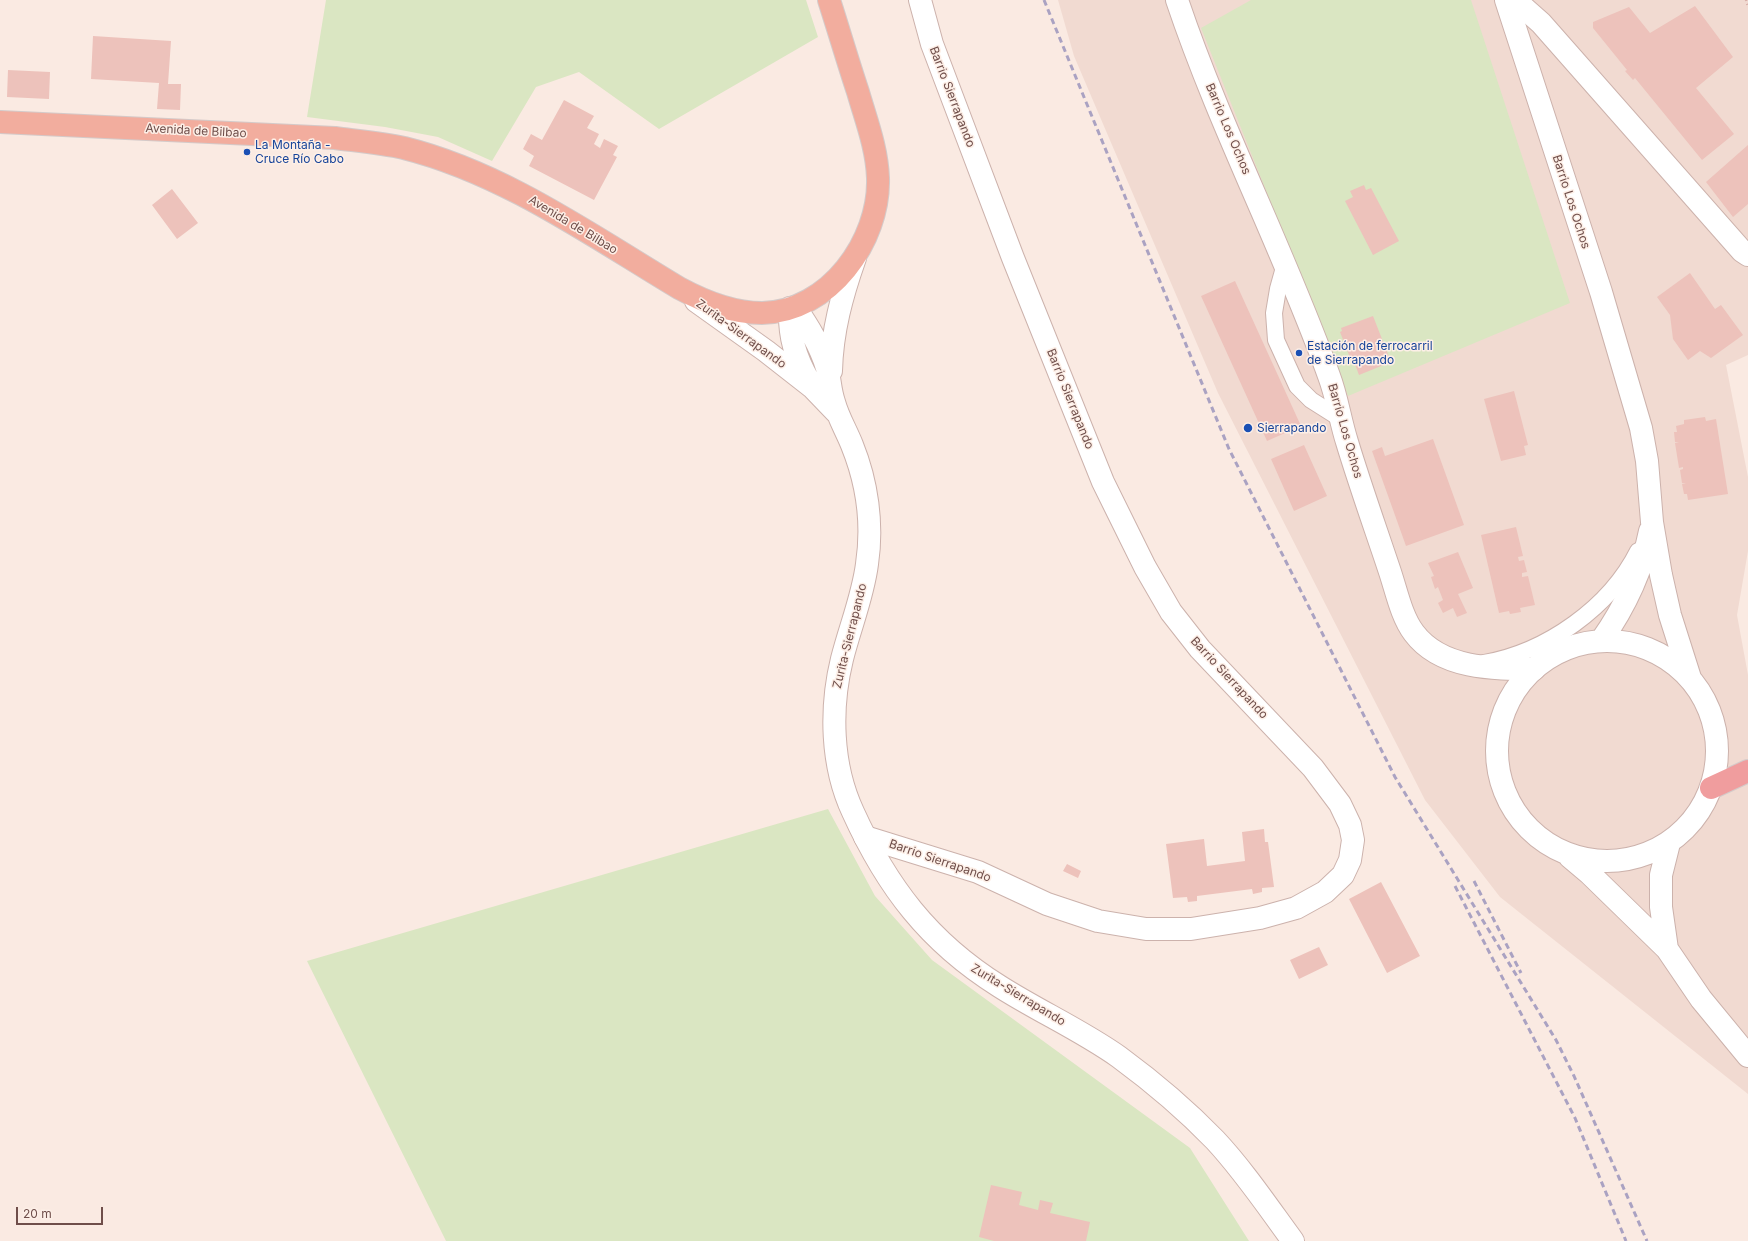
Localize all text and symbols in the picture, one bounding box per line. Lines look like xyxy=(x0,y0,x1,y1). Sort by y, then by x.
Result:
street label: Barrio Sierrapando xyxy=(926,45,978,149)
street label: Barrio Los Ochos xyxy=(1202,81,1254,177)
street label: Avenida de Bilbao xyxy=(145,121,247,141)
place label: La Montaña - Cruce Río Cabo xyxy=(255,138,344,166)
marker: La Montaña - Cruce Río Cabo xyxy=(242,147,252,157)
street label: Barrio Los Ochos xyxy=(1549,153,1593,251)
street label: Avenida de Bilbao xyxy=(526,193,620,257)
street label: Zurita-Sierrapando xyxy=(693,296,789,372)
place label: Estación de ferrocarril de Sierrapando xyxy=(1307,339,1433,367)
street label: Barrio Sierrapando xyxy=(1043,347,1097,451)
marker: Estación de ferrocarril de Sierrapando xyxy=(1294,348,1304,358)
street label: Barrio Los Ochos xyxy=(1325,382,1365,480)
place label: Sierrapando xyxy=(1257,421,1326,435)
marker: Sierrapando xyxy=(1242,422,1254,434)
street label: Zurita-Sierrapando xyxy=(830,582,870,690)
street label: Barrio Sierrapando xyxy=(1187,634,1271,722)
street label: Barrio Sierrapando xyxy=(887,837,993,885)
street label: Zurita-Sierrapando xyxy=(968,961,1068,1029)
scale bar xyxy=(18,1199,105,1225)
text: 20 m xyxy=(23,1206,52,1221)

